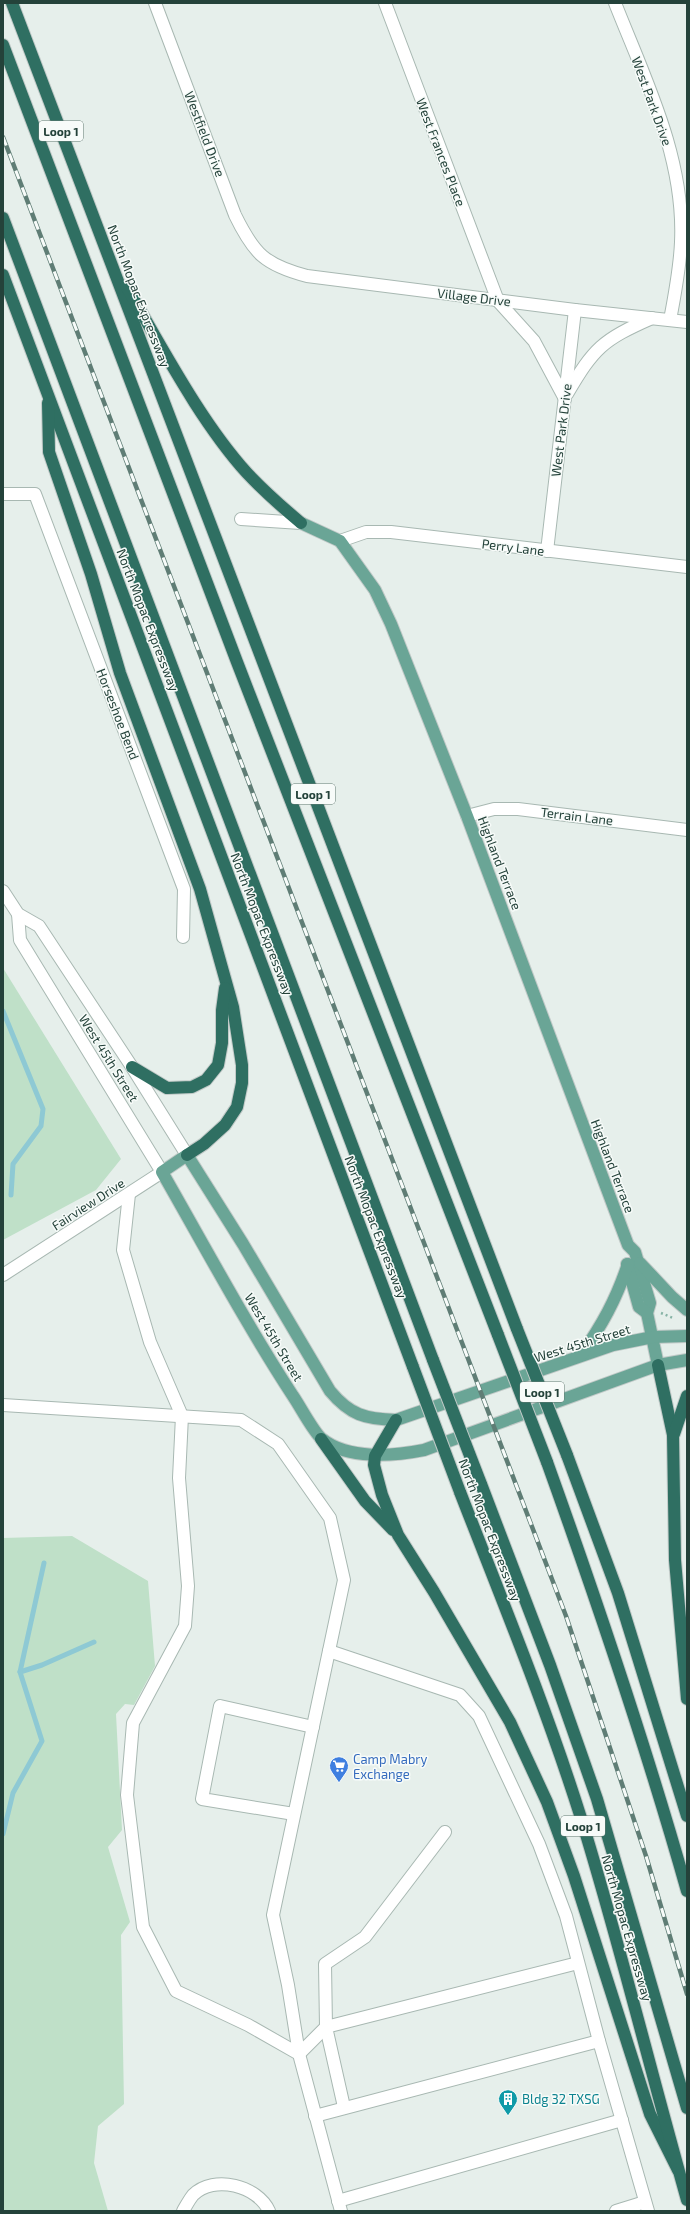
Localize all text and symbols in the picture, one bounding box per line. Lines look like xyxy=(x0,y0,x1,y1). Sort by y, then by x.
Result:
street label: West Park Drive xyxy=(628,54,676,148)
street label: Westfield Drive xyxy=(181,89,229,179)
street label: West Frances Place xyxy=(413,96,469,208)
road number: Loop 1 xyxy=(39,121,83,141)
street label: North Mopac Expressway xyxy=(104,222,174,370)
street label: Village Drive xyxy=(436,285,512,309)
street label: West Park Drive xyxy=(547,382,575,478)
street label: Perry Lane xyxy=(481,535,545,559)
street label: North Mopac Expressway xyxy=(113,546,183,694)
street label: Horseshoe Bend xyxy=(93,666,143,762)
road number: Loop 1 xyxy=(291,784,335,804)
street label: Terrain Lane xyxy=(540,804,614,828)
street label: Highland Terrace xyxy=(475,814,525,912)
street label: North Mopac Expressway xyxy=(227,850,297,998)
street label: West 45th Street xyxy=(76,1011,142,1105)
street label: Highland Terrace xyxy=(588,1117,638,1215)
street label: North Mopac Expressway xyxy=(341,1153,411,1301)
street label: Fairview Drive xyxy=(49,1175,127,1233)
street label: West 45th Street xyxy=(241,1290,307,1384)
street label: West 45th Street xyxy=(532,1321,632,1365)
road number: Loop 1 xyxy=(520,1382,564,1402)
street label: North Mopac Expressway xyxy=(455,1456,525,1604)
place label: Camp Mabry Exchange xyxy=(353,1751,428,1782)
supermarket icon: Camp Mabry Exchange xyxy=(328,1755,350,1783)
road number: Loop 1 xyxy=(561,1816,605,1836)
street label: North Mopac Expressway xyxy=(598,1853,656,2003)
building icon: Bldg 32 TXSG xyxy=(497,2088,519,2116)
place label: Bldg 32 TXSG xyxy=(522,2091,600,2107)

